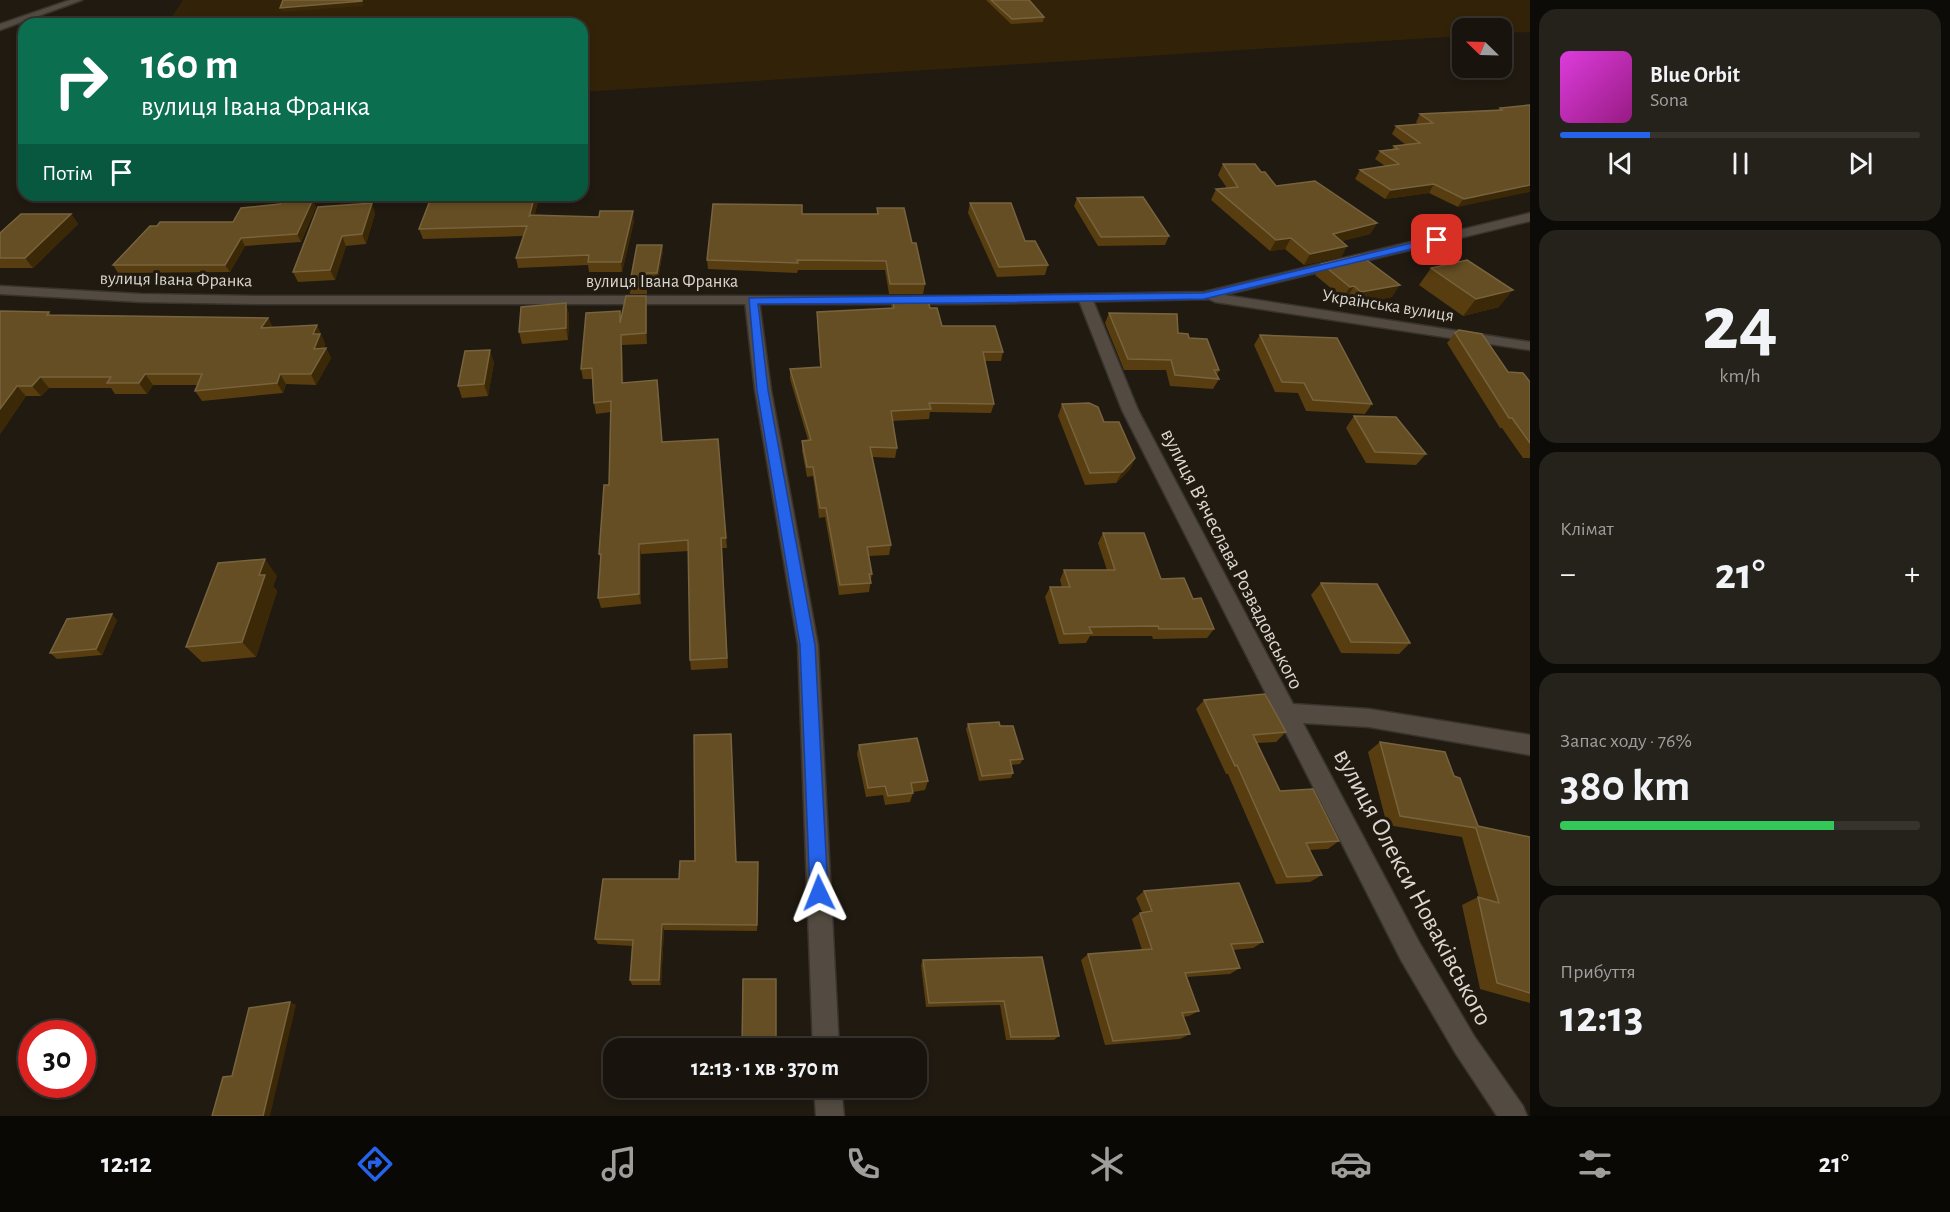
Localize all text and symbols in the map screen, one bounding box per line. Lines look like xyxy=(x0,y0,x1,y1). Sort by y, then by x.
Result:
north arrow xyxy=(1452,18,1512,78)
map controls xyxy=(1452,18,1512,78)
icon: right xyxy=(42,42,120,120)
text: 160 m xyxy=(141,44,239,86)
text: Blue Orbit xyxy=(1650,64,1740,86)
text: Sona xyxy=(1650,90,1688,110)
text: вулиця Івана Франка xyxy=(141,93,370,120)
icon: previous xyxy=(1604,147,1637,180)
icon: pause xyxy=(1724,147,1757,180)
icon: next xyxy=(1844,147,1877,180)
icon: arrive xyxy=(105,156,138,189)
text: Потім xyxy=(42,162,93,184)
pin xyxy=(1411,214,1462,265)
icon: arrive xyxy=(1420,223,1453,256)
street label: вулиця Івана Франка xyxy=(100,270,252,290)
street label: вулиця Івана Франка xyxy=(586,273,738,291)
text: 24 xyxy=(1702,286,1778,364)
street label: Українська вулиця xyxy=(1321,287,1455,325)
text: km/h xyxy=(1719,366,1761,386)
street label: вулиця Вʼячеслава Розвадовського xyxy=(1157,425,1307,693)
text: Клімат xyxy=(1560,519,1614,539)
text: 21° xyxy=(1715,552,1765,597)
text: − xyxy=(1560,558,1576,591)
text: + xyxy=(1904,558,1920,591)
text: Запас ходу · 76% xyxy=(1560,731,1692,751)
street label: вулиця Олекси Новаківського xyxy=(1329,744,1497,1030)
text: 380 km xyxy=(1560,764,1690,809)
position arrow xyxy=(787,861,851,925)
text: Прибуття xyxy=(1560,962,1636,982)
text: 12:13 xyxy=(1560,995,1643,1040)
speed limit sign: 30 xyxy=(18,1020,96,1098)
text: 12:13 · 1 хв · 370 m xyxy=(691,1057,839,1079)
icon: directions xyxy=(354,1143,396,1185)
icon: music xyxy=(598,1143,640,1185)
icon: phone xyxy=(842,1143,884,1185)
icon: climate xyxy=(1086,1143,1128,1185)
icon: car xyxy=(1330,1143,1372,1185)
icon: filters xyxy=(1574,1143,1616,1185)
text: 12:12 xyxy=(101,1150,152,1177)
text: 21° xyxy=(1819,1150,1849,1177)

